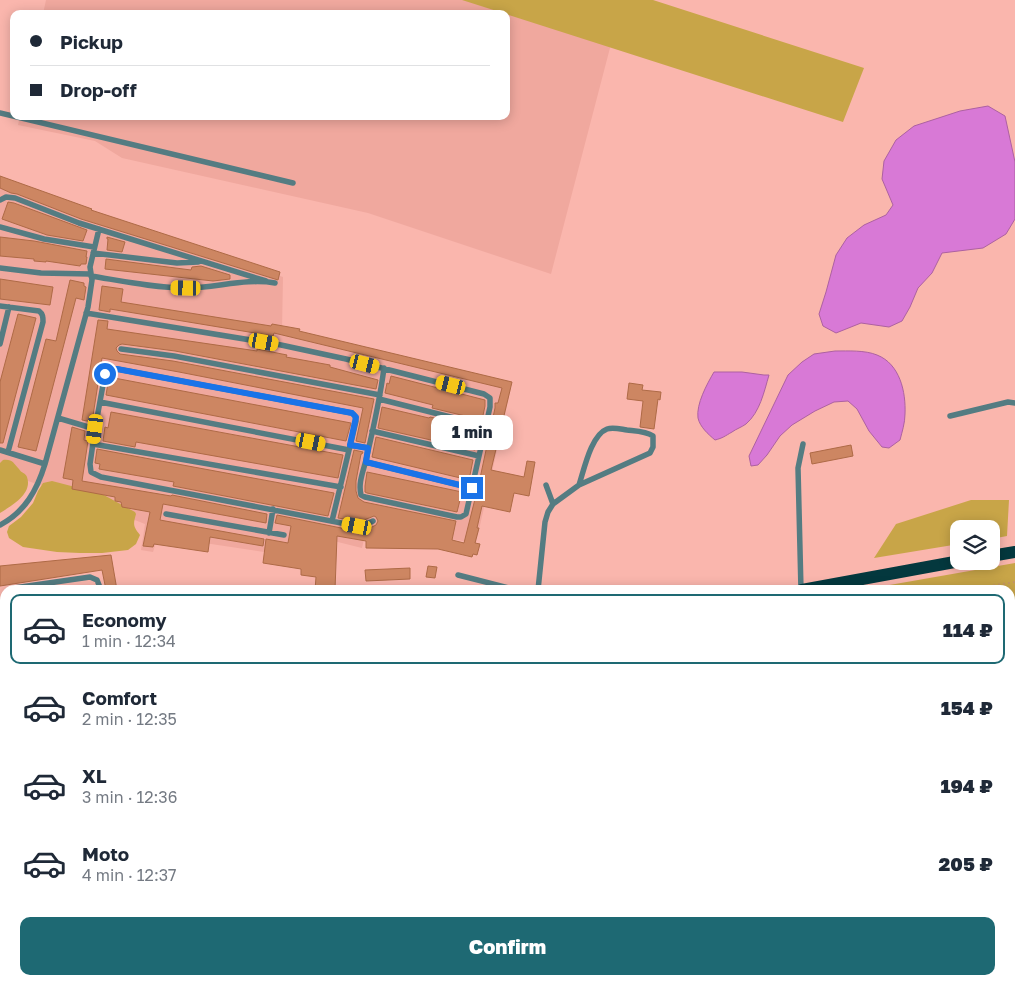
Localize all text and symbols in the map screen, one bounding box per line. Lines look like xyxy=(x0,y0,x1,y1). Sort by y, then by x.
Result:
text: Pickup xyxy=(60,30,123,53)
text: Drop-off xyxy=(60,78,137,101)
car xyxy=(170,280,201,296)
car xyxy=(247,332,280,352)
car xyxy=(348,353,381,375)
route start xyxy=(94,363,116,385)
car xyxy=(434,374,467,396)
car xyxy=(85,413,104,445)
callout: 1 min xyxy=(431,416,513,450)
text: 1 min xyxy=(452,422,492,442)
car xyxy=(294,432,327,452)
route end xyxy=(461,477,483,499)
car xyxy=(340,516,373,536)
map controls xyxy=(950,520,1000,570)
button: layers xyxy=(950,520,1000,570)
icon: car xyxy=(22,607,67,652)
text: Economy xyxy=(82,608,167,631)
text: 114 ₽ xyxy=(943,618,993,641)
text: 1 min · 12:34 xyxy=(82,631,176,651)
icon: car xyxy=(22,685,67,730)
text: Comfort xyxy=(82,686,157,709)
text: 154 ₽ xyxy=(941,696,993,719)
text: 2 min · 12:35 xyxy=(82,709,177,729)
icon: car xyxy=(22,763,67,808)
text: XL xyxy=(82,764,107,787)
text: 194 ₽ xyxy=(940,774,993,797)
text: 3 min · 12:36 xyxy=(82,787,177,807)
icon: car xyxy=(22,841,67,886)
text: Moto xyxy=(82,842,129,865)
text: 205 ₽ xyxy=(939,852,993,875)
text: 4 min · 12:37 xyxy=(82,865,177,885)
button: Confirm xyxy=(20,917,995,975)

